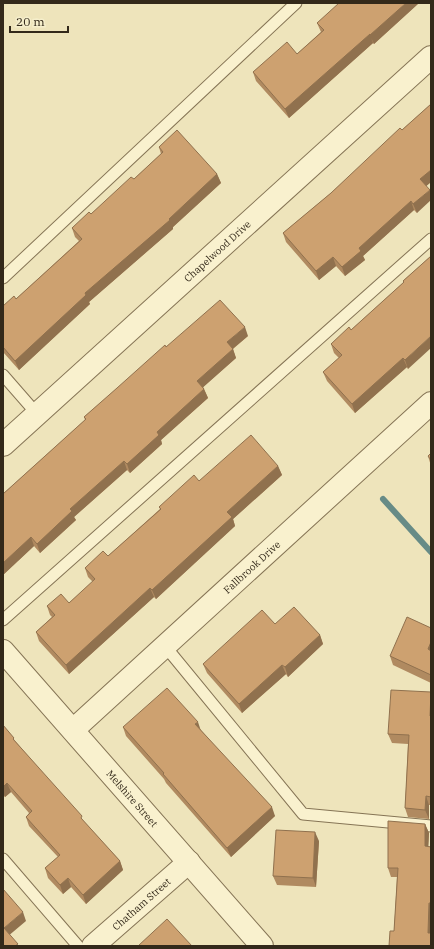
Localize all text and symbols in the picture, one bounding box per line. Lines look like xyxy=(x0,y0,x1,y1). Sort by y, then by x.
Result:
scale bar xyxy=(10,8,68,34)
text: 20 m xyxy=(16,14,45,29)
street label: Chapelwood Drive xyxy=(181,218,254,285)
street label: Fallbrook Drive xyxy=(221,538,283,596)
street label: Melshire Street xyxy=(103,767,161,830)
street label: Chatham Street xyxy=(110,875,174,933)

